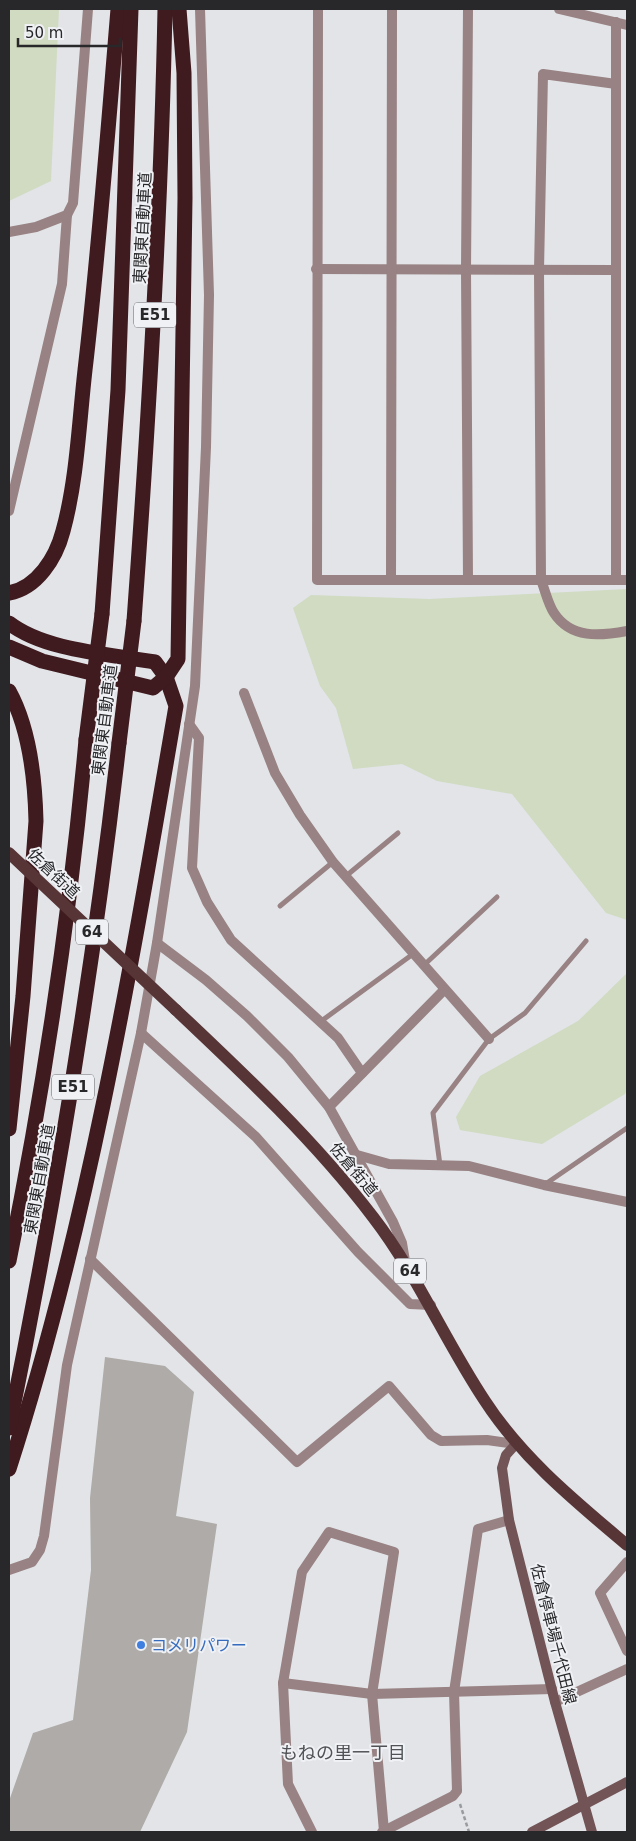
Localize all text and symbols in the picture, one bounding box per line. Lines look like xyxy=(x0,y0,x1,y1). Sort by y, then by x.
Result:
scale bar xyxy=(18,15,120,47)
text: 50 m xyxy=(25,24,63,42)
street label: 東関東自動車道 xyxy=(130,172,155,284)
road number: E51 xyxy=(134,302,176,328)
street label: 東関東自動車道 xyxy=(88,663,121,777)
street label: 佐倉街道 xyxy=(24,845,84,902)
road number: 64 xyxy=(76,920,108,944)
road number: E51 xyxy=(52,1074,94,1100)
street label: 東関東自動車道 xyxy=(20,1122,59,1236)
street label: 佐倉街道 xyxy=(326,1139,381,1200)
road number: 64 xyxy=(394,1258,426,1284)
street label: 佐倉停車場千代田線 xyxy=(527,1562,580,1706)
place label: コメリパワー xyxy=(151,1636,247,1655)
marker: コメリパワー xyxy=(135,1639,147,1651)
district label: もねの里一丁目 xyxy=(280,1742,406,1763)

